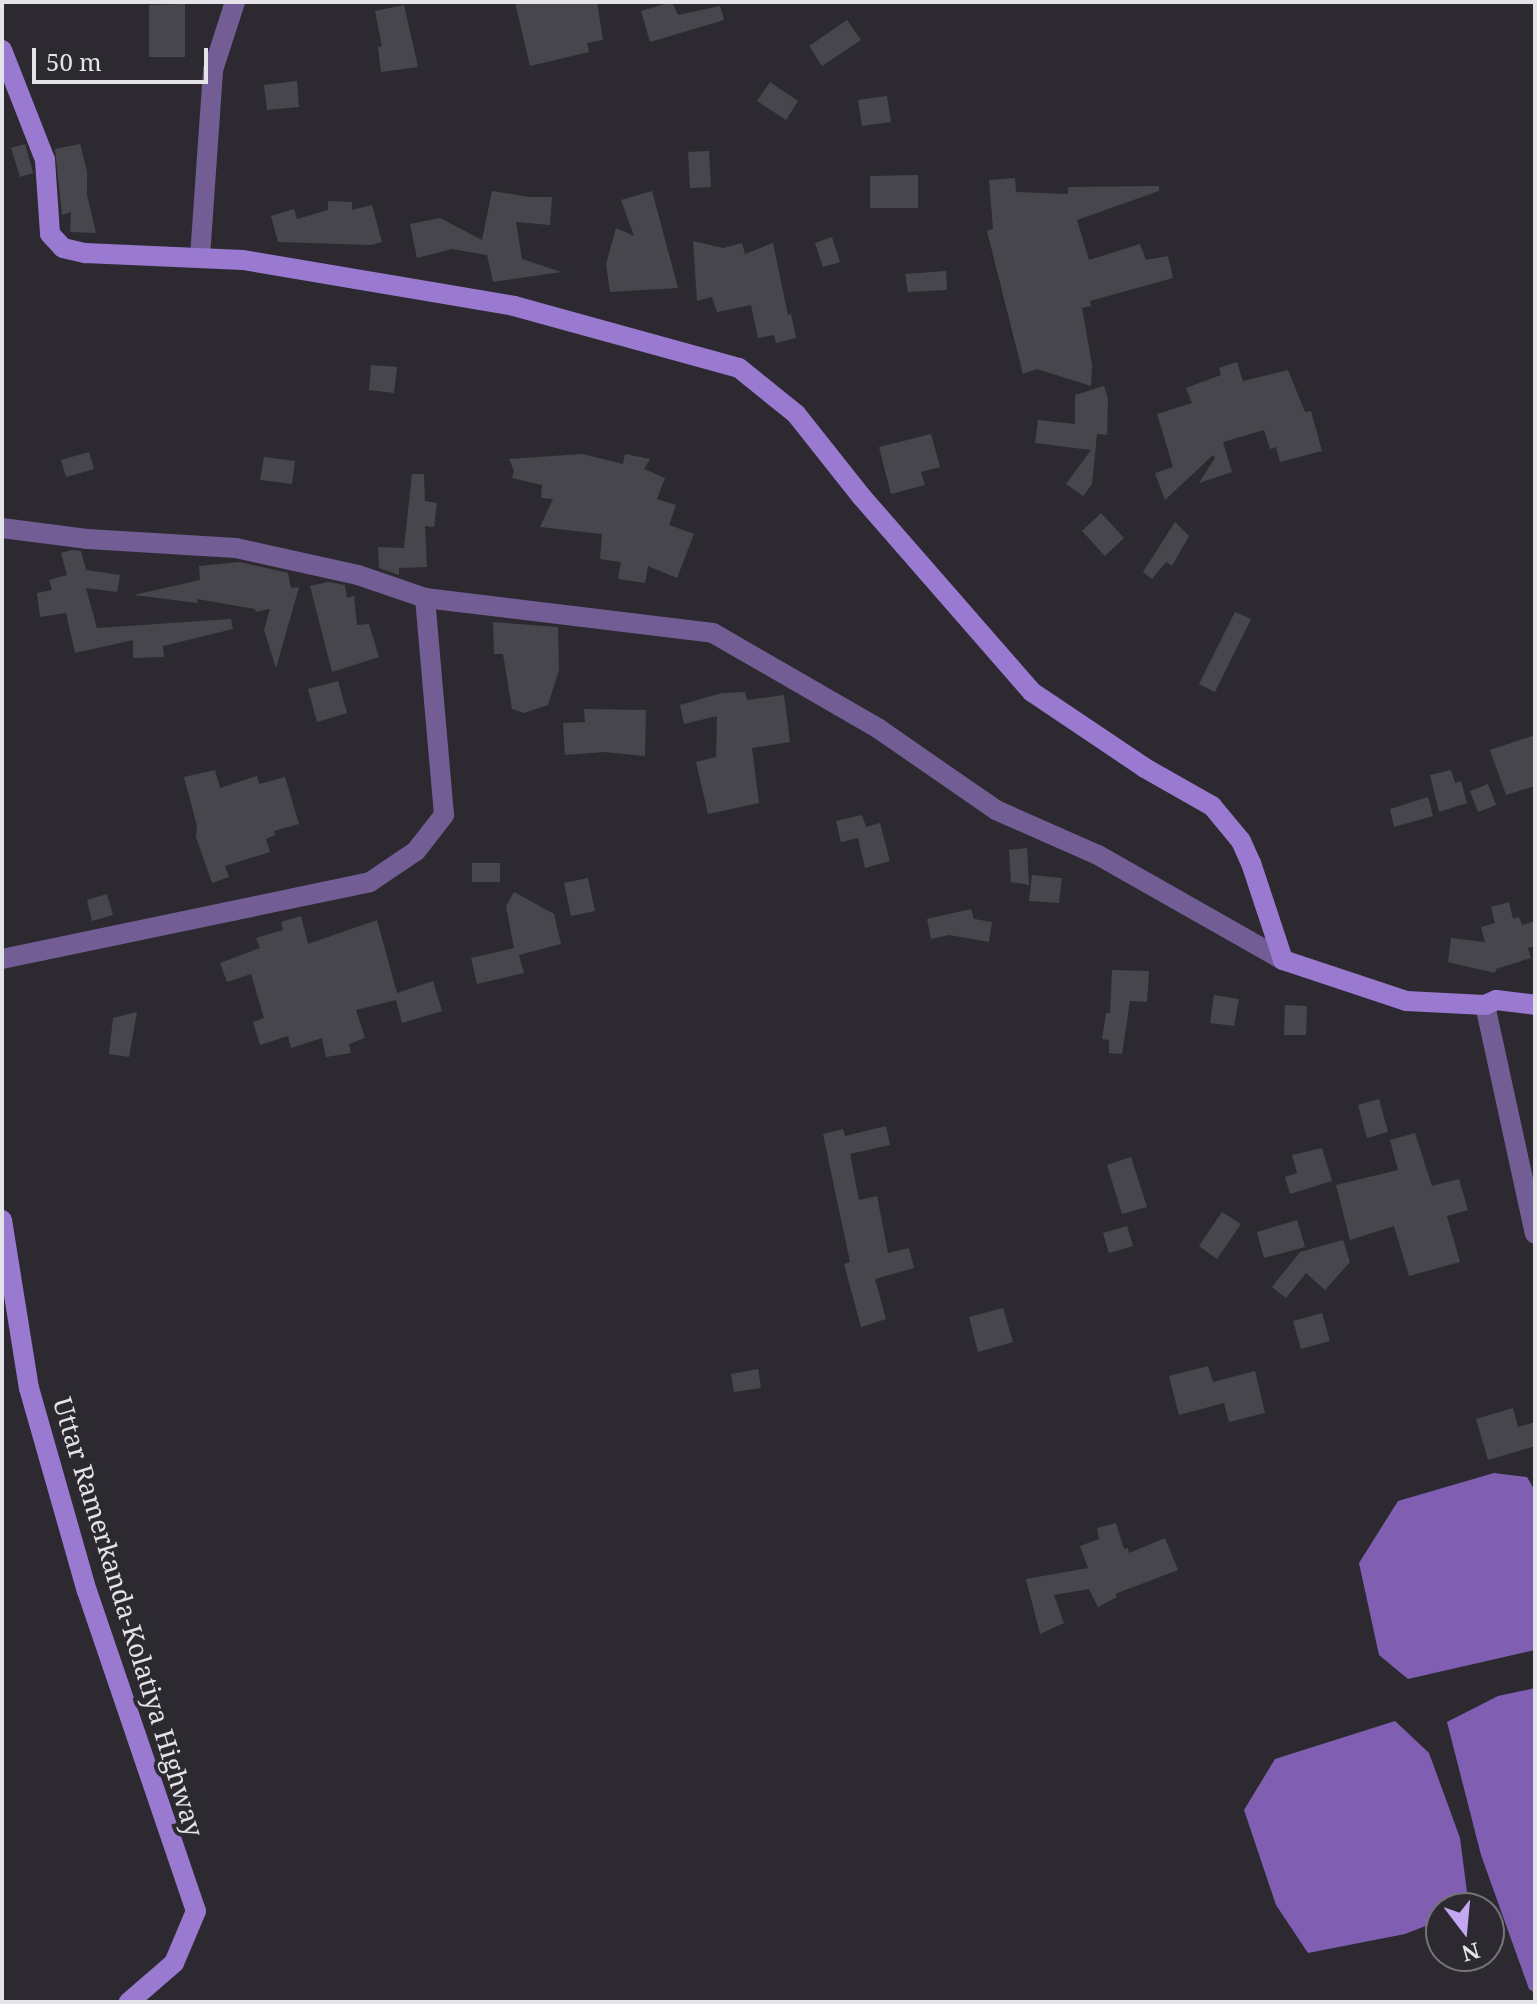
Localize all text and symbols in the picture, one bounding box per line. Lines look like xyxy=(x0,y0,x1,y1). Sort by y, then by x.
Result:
scale bar xyxy=(36,32,212,82)
text: 50 m xyxy=(46,45,102,78)
street label: Uttar Ramerkanda-Kolatiya Highway xyxy=(46,1393,210,1841)
north arrow xyxy=(1425,1892,1505,1972)
text: N xyxy=(1459,1936,1484,1970)

